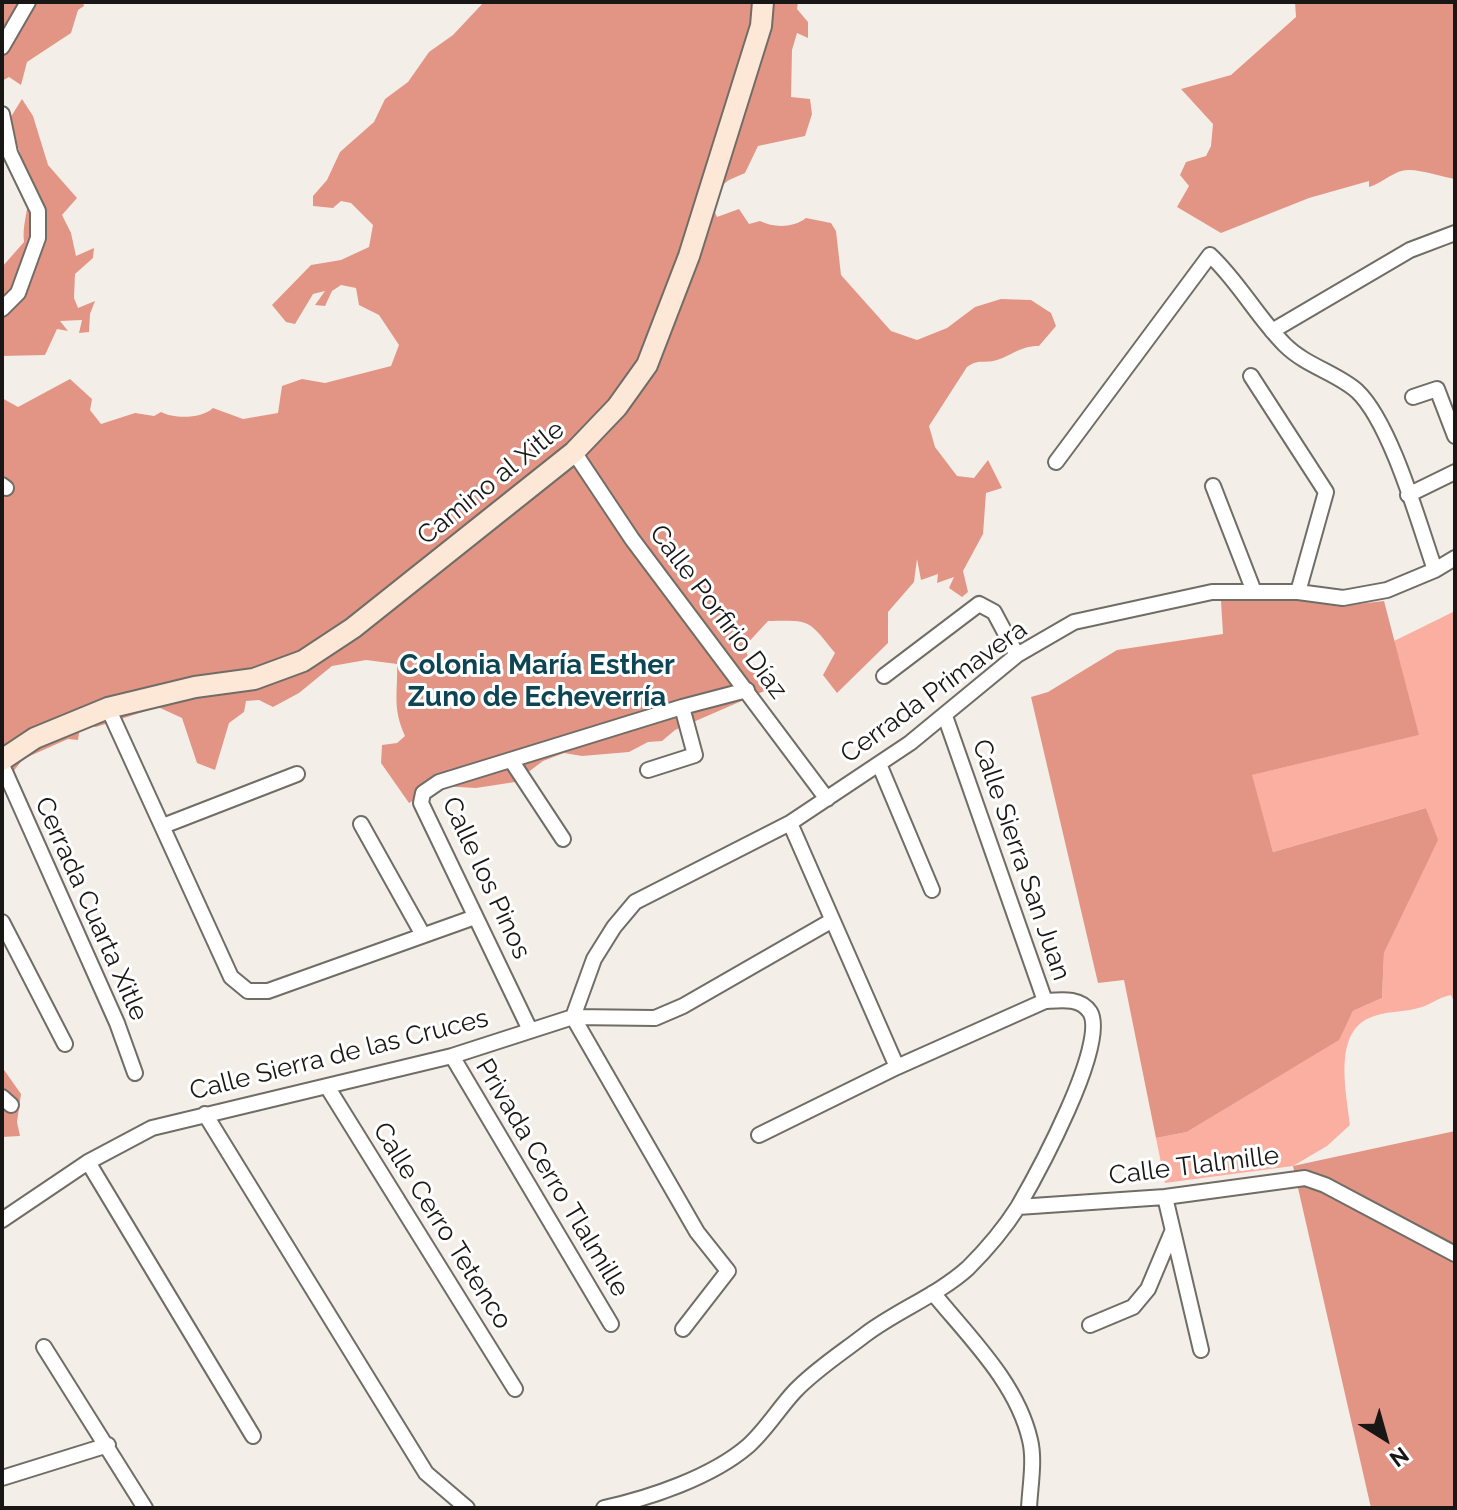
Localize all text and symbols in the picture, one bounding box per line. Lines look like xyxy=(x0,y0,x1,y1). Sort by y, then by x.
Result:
street label: Camino al Xitle xyxy=(411,414,571,552)
street label: Calle Porfirio Díaz xyxy=(642,519,794,705)
street label: Cerrada Primavera xyxy=(835,614,1033,770)
district label: Colonia María Esther Zuno de Echeverría xyxy=(399,649,675,715)
street label: Calle Sierra San Juan xyxy=(965,735,1077,985)
street label: Cerrada Cuarta Xitle xyxy=(28,792,154,1026)
street label: Calle los Pinos xyxy=(435,792,537,964)
street label: Calle Sierra de las Cruces xyxy=(186,1003,492,1107)
street label: Privada Cerro Tlalmille xyxy=(469,1053,635,1303)
street label: Calle Cerro Tetenco xyxy=(366,1117,518,1335)
street label: Calle Tlalmille xyxy=(1107,1140,1281,1192)
north arrow xyxy=(1345,1398,1425,1478)
text: N xyxy=(1385,1442,1414,1473)

